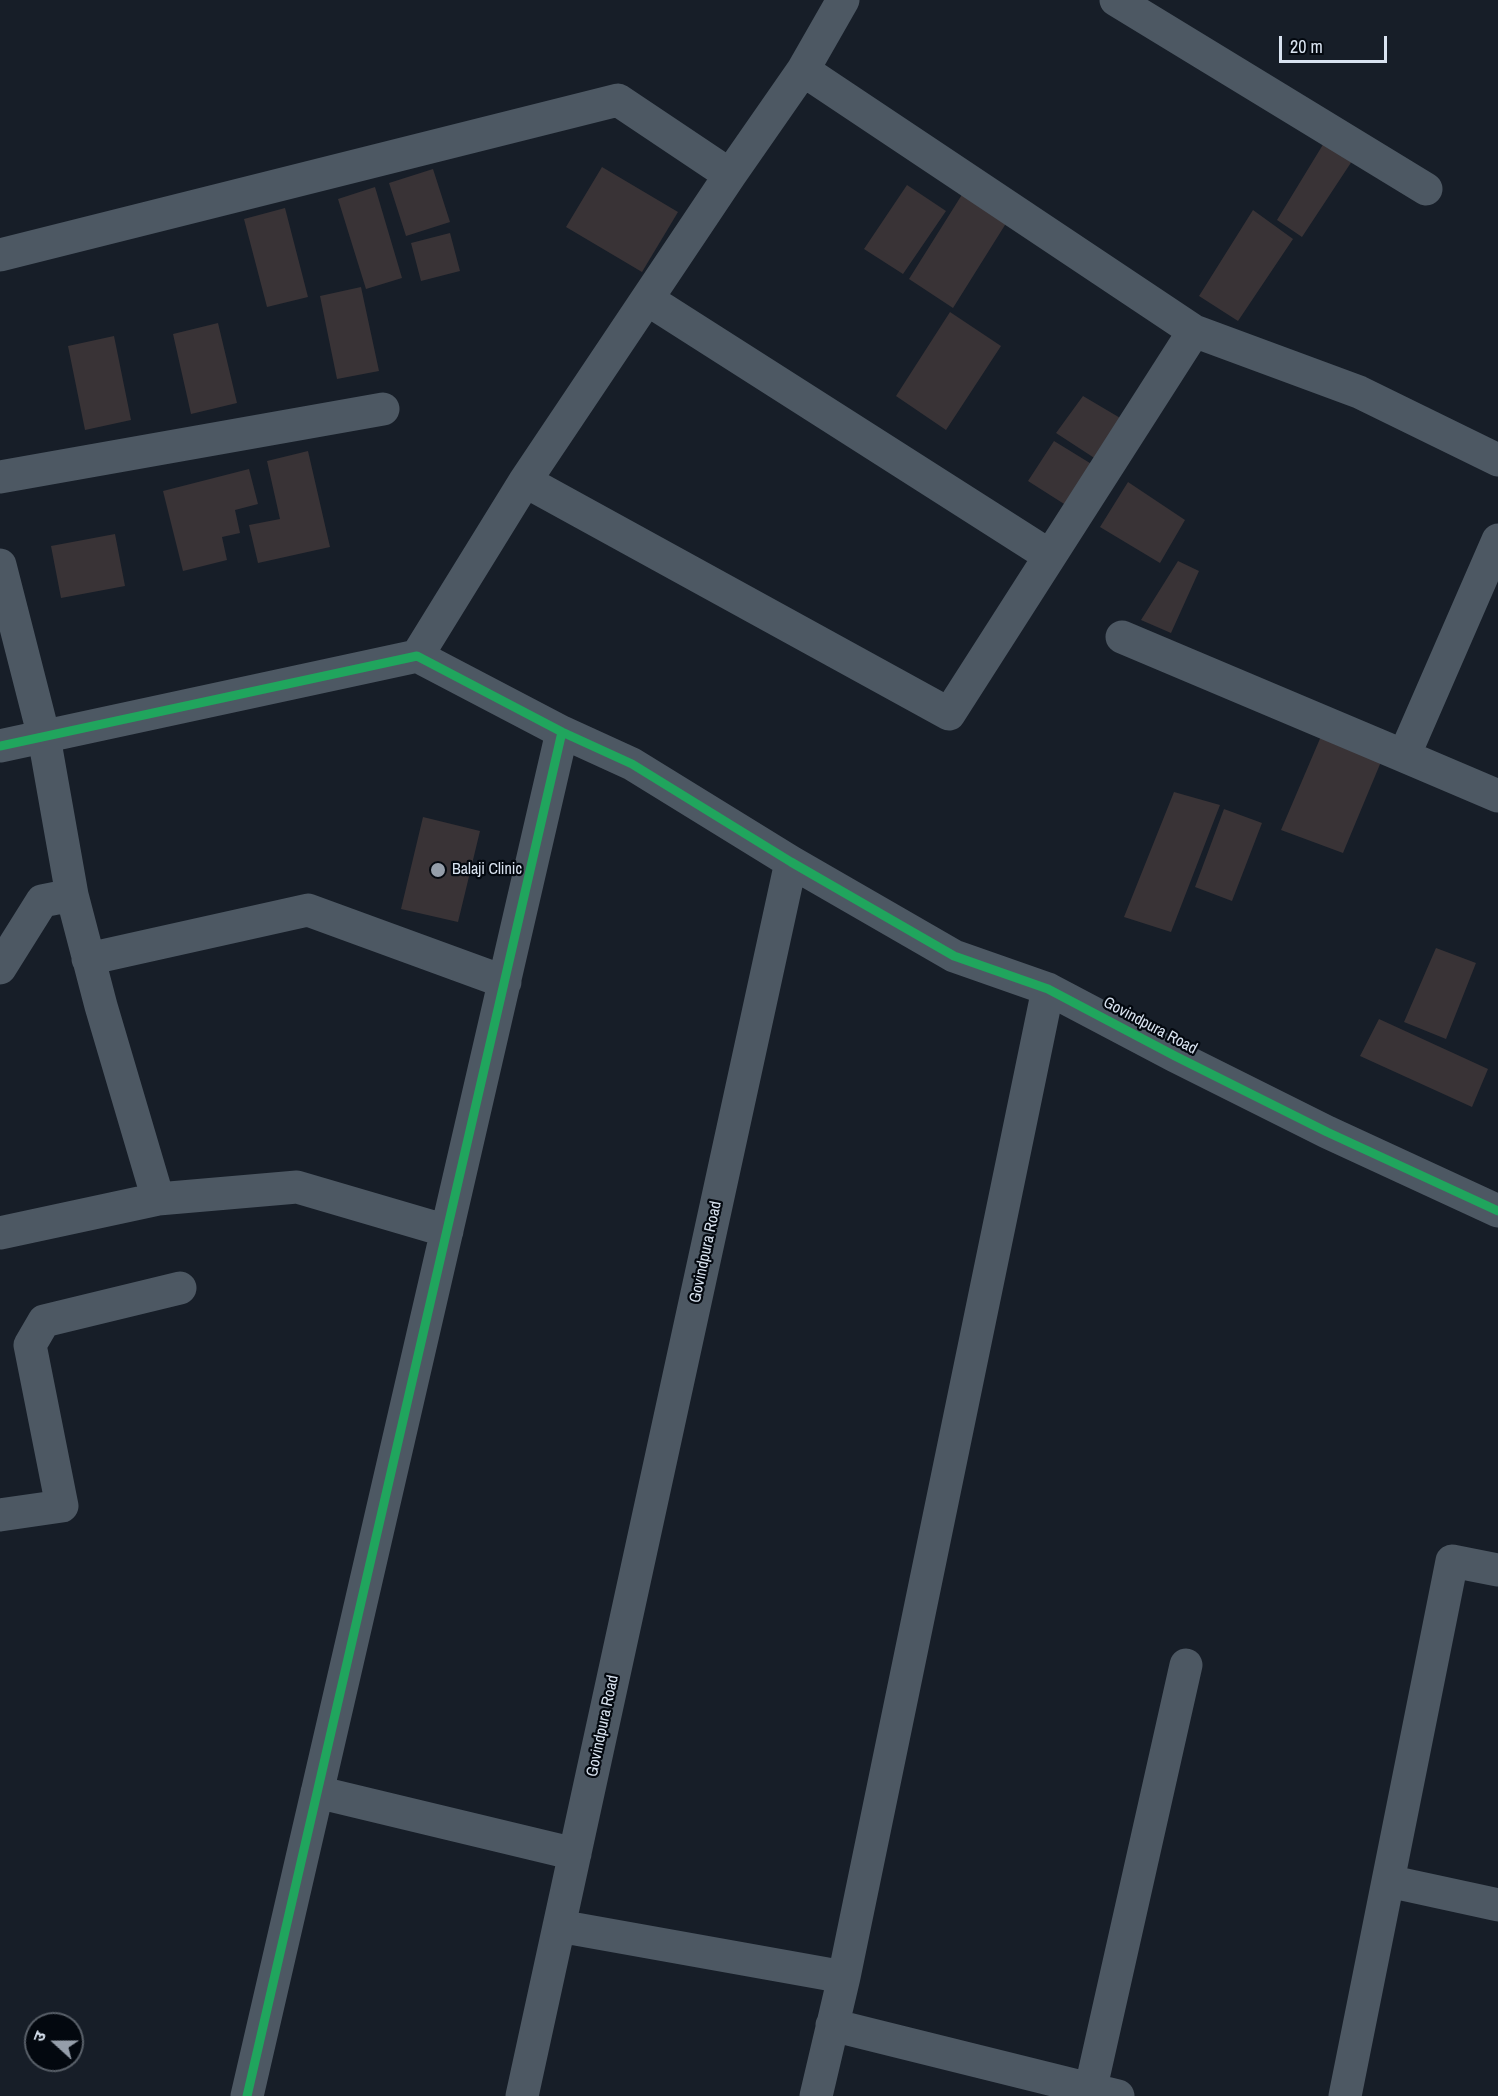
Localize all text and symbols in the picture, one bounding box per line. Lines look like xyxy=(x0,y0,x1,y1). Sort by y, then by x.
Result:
scale bar xyxy=(1282,24,1390,62)
text: 20 m xyxy=(1290,34,1323,59)
place label: Balaji Clinic xyxy=(452,860,522,880)
marker: Balaji Clinic xyxy=(429,861,447,879)
street label: Govindpura Road xyxy=(1100,993,1200,1059)
street label: Govindpura Road xyxy=(686,1199,726,1305)
street label: Govindpura Road xyxy=(583,1673,623,1779)
north arrow xyxy=(24,2012,84,2072)
text: उ xyxy=(27,2028,51,2045)

